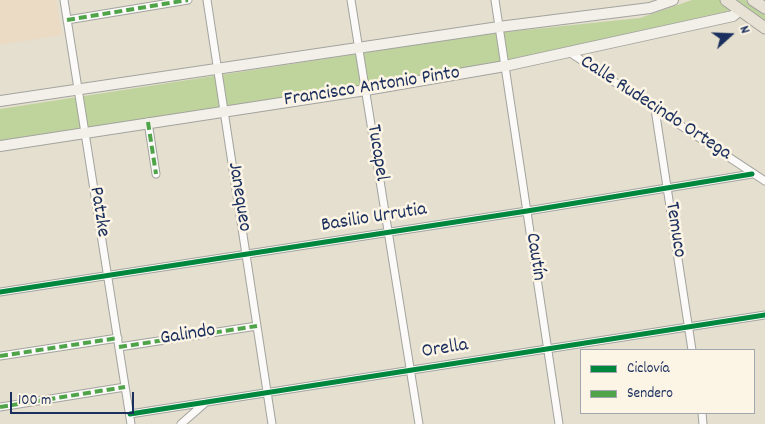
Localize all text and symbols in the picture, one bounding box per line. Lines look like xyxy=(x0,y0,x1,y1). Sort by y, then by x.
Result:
north arrow xyxy=(705,10,755,60)
text: N xyxy=(734,23,755,37)
street label: Calle Rudecindo Ortega xyxy=(575,51,735,167)
street label: Francisco Antonio Pinto xyxy=(282,62,462,114)
street label: Tucapel xyxy=(360,123,392,183)
street label: Janequeo xyxy=(221,161,255,233)
street label: Patzke xyxy=(82,185,114,239)
street label: Basilio Urrutia xyxy=(320,199,428,239)
street label: Temuco xyxy=(658,200,690,260)
street label: Cautín xyxy=(518,231,550,283)
street label: Galindo xyxy=(159,320,217,352)
street label: Orella xyxy=(420,335,470,365)
legend xyxy=(580,349,755,414)
text: Ciclovía xyxy=(627,358,669,380)
scale bar xyxy=(12,382,136,414)
text: Sendero xyxy=(627,383,673,405)
text: 100 m xyxy=(18,390,51,412)

